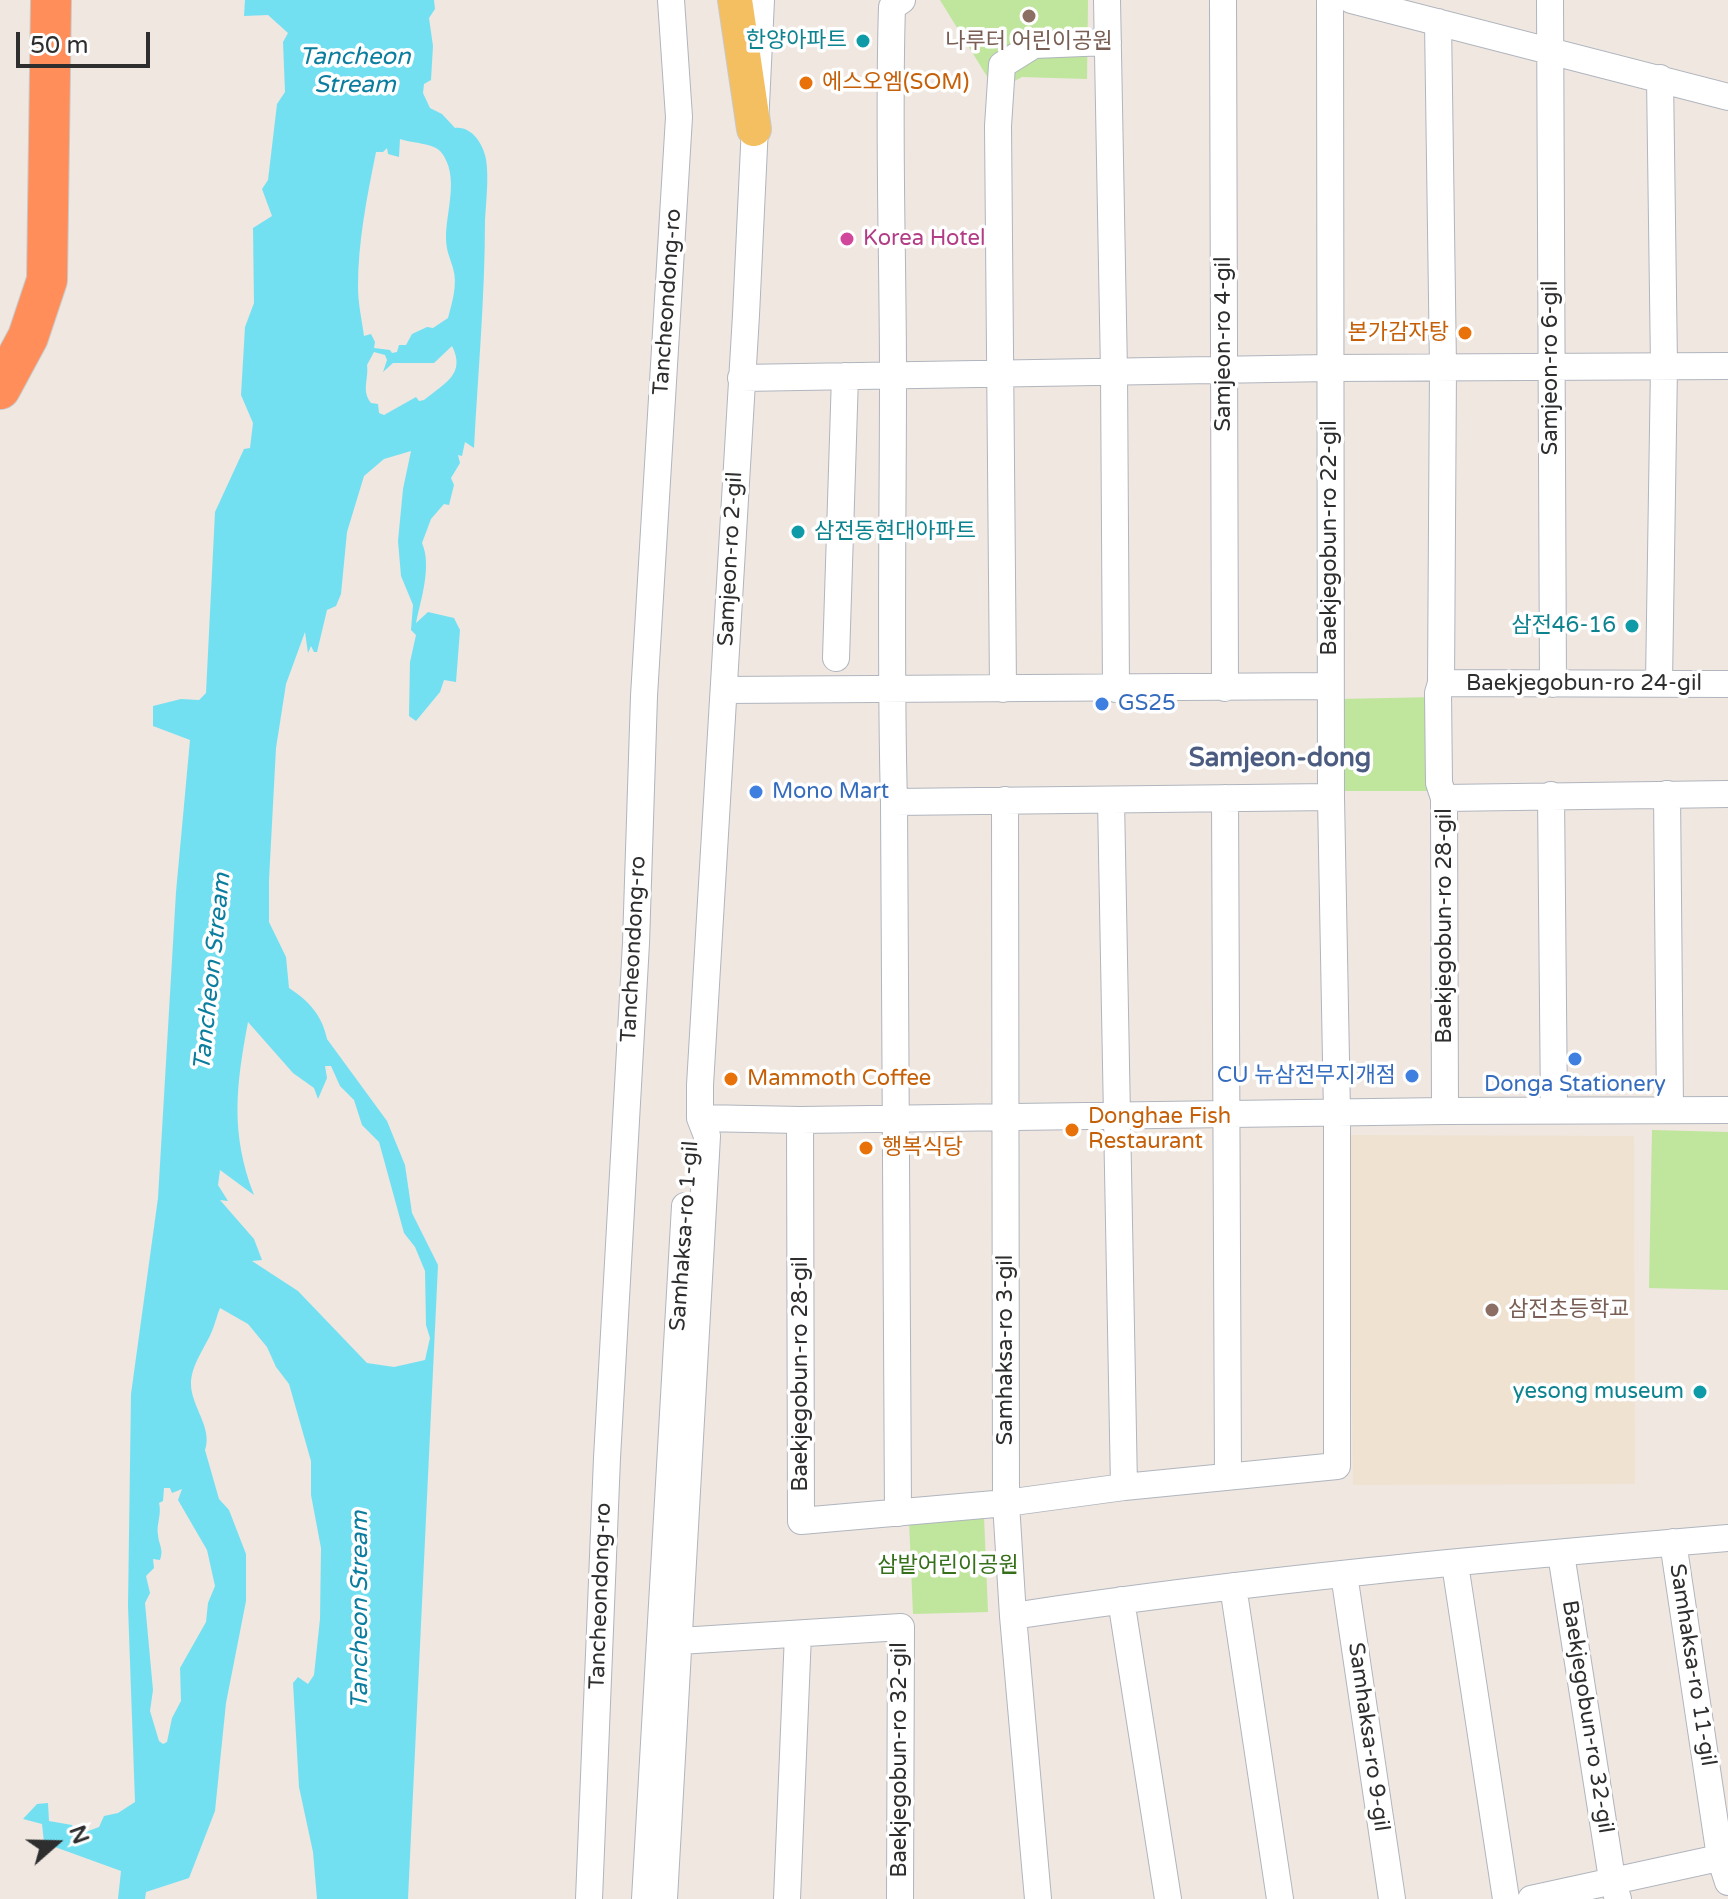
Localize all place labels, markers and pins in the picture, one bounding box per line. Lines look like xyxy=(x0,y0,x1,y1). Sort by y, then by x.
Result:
marker: 나루터 어린이공원 xyxy=(1020,7,1038,25)
place label: 한양아파트 xyxy=(746,28,847,54)
place label: 나루터 어린이공원 xyxy=(945,29,1113,55)
marker: 한양아파트 xyxy=(854,32,872,50)
place label: 에스오엠(SOM) xyxy=(822,70,969,96)
marker: 에스오엠(SOM) xyxy=(797,74,815,92)
place label: Korea Hotel xyxy=(863,226,986,252)
marker: Korea Hotel xyxy=(838,230,856,248)
place label: 본가감자탕 xyxy=(1348,320,1449,346)
marker: 본가감자탕 xyxy=(1456,324,1474,342)
place label: 삼전동현대아파트 xyxy=(814,519,976,545)
marker: 삼전동현대아파트 xyxy=(789,523,807,541)
place label: 삼전46-16 xyxy=(1511,613,1616,639)
marker: 삼전46-16 xyxy=(1623,617,1641,635)
place label: GS25 xyxy=(1118,691,1176,717)
marker: GS25 xyxy=(1093,695,1111,713)
place label: Mono Mart xyxy=(772,779,889,805)
marker: Mono Mart xyxy=(747,783,765,801)
marker: Donga Stationery xyxy=(1566,1050,1584,1068)
place label: CU 뉴삼전무지개점 xyxy=(1217,1063,1396,1089)
place label: Mammoth Coffee xyxy=(747,1066,931,1092)
marker: CU 뉴삼전무지개점 xyxy=(1403,1067,1421,1085)
marker: Mammoth Coffee xyxy=(722,1070,740,1088)
place label: Donga Stationery xyxy=(1484,1072,1666,1098)
place label: Donghae Fish Restaurant xyxy=(1088,1104,1231,1156)
marker: Donghae Fish Restaurant xyxy=(1063,1121,1081,1139)
place label: 행복식당 xyxy=(882,1135,963,1161)
marker: 행복식당 xyxy=(857,1139,875,1157)
place label: 삼전초등학교 xyxy=(1508,1297,1629,1323)
marker: 삼전초등학교 xyxy=(1483,1301,1501,1319)
place label: yesong museum xyxy=(1513,1379,1684,1405)
marker: yesong museum xyxy=(1691,1383,1709,1401)

